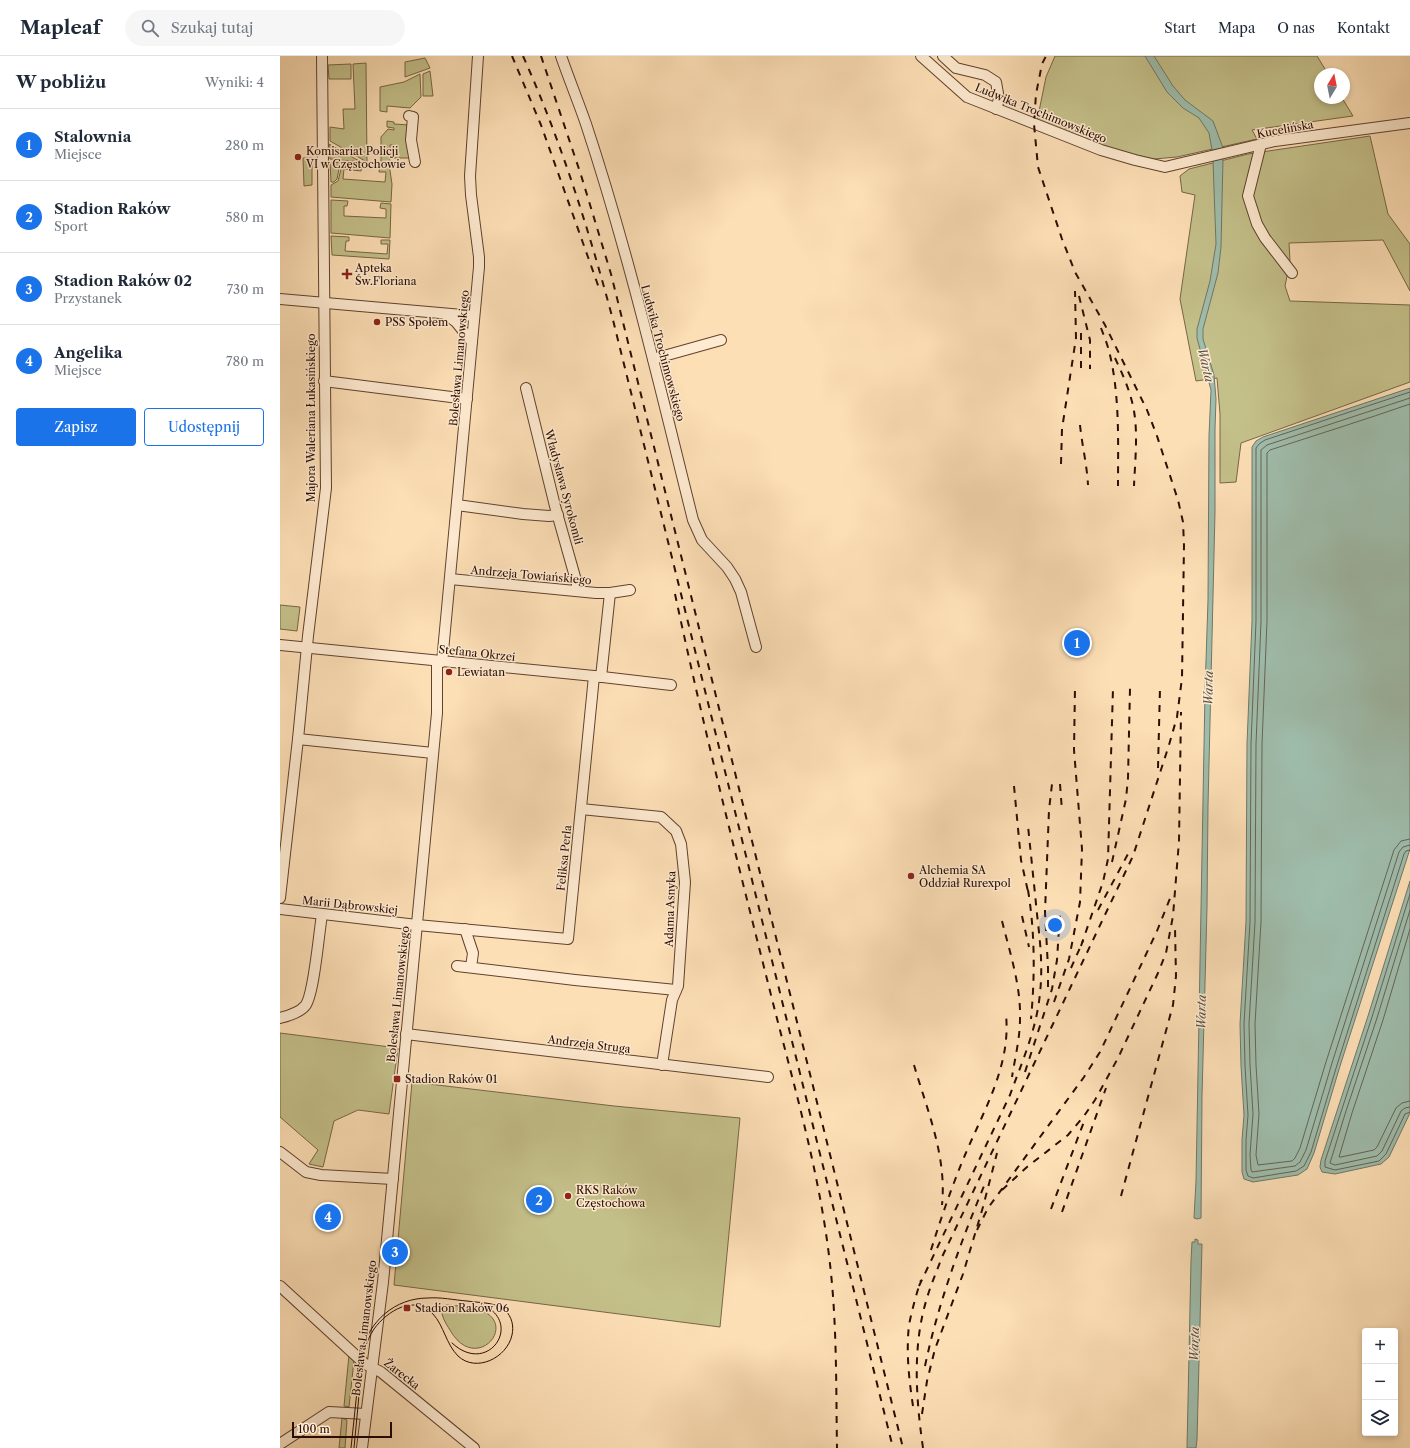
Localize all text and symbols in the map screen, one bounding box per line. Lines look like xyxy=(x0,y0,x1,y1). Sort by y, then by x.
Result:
search box xyxy=(125,10,405,46)
text: Mapleaf xyxy=(20,16,101,39)
icon: search xyxy=(139,17,161,39)
text: Szukaj tutaj xyxy=(171,18,253,37)
text: Start xyxy=(1164,19,1196,37)
text: Mapa xyxy=(1218,19,1255,37)
text: O nas xyxy=(1277,19,1315,37)
text: Kontakt xyxy=(1337,19,1390,37)
north arrow xyxy=(1314,68,1350,104)
text: W pobliżu xyxy=(16,72,106,92)
text: Wyniki: 4 xyxy=(205,74,264,90)
street label: Ludwika Trochimowskiego xyxy=(973,80,1109,146)
street label: Kucelińska xyxy=(1256,117,1315,141)
text: Stalownia xyxy=(54,127,131,146)
text: 1 xyxy=(26,137,32,153)
text: 280 m xyxy=(225,137,264,153)
place label: Komisariat Policji VI w Częstochowie xyxy=(305,144,406,171)
text: Miejsce xyxy=(54,146,102,162)
marker: Komisariat Policji VI w Częstochowie xyxy=(293,152,303,162)
text: Stadion Raków xyxy=(54,199,170,218)
text: 2 xyxy=(25,209,33,225)
text: 580 m xyxy=(225,209,264,225)
text: Sport xyxy=(54,218,88,234)
place label: Apteka Św.Floriana xyxy=(354,261,417,288)
marker: Apteka Św.Floriana xyxy=(342,269,352,279)
text: Stadion Raków 02 xyxy=(54,271,192,290)
text: 3 xyxy=(25,281,33,297)
text: 730 m xyxy=(227,281,264,297)
street label: Ludwika Trochimowskiego xyxy=(638,283,688,423)
street label: Bolesława Limanowskiego xyxy=(446,289,472,427)
text: Przystanek xyxy=(54,290,122,306)
place label: PSS Społem xyxy=(385,315,449,329)
marker: PSS Społem xyxy=(372,317,382,327)
street label: Majora Waleriana Łukasińskiego xyxy=(304,333,318,503)
text: Angelika xyxy=(54,343,122,362)
water label: Warta xyxy=(1195,346,1217,384)
text: 4 xyxy=(25,353,33,369)
text: 780 m xyxy=(226,353,264,369)
text: Miejsce xyxy=(54,362,102,378)
button: Zapisz xyxy=(16,408,136,446)
button: Udostępnij xyxy=(144,408,264,446)
street label: Władysława Syrokomli xyxy=(542,427,586,547)
street label: Andrzeja Towiańskiego xyxy=(469,563,592,587)
pin: 1 xyxy=(1064,628,1090,658)
street label: Stefana Okrzei xyxy=(438,642,517,664)
place label: Lewiatan xyxy=(457,665,505,679)
marker: Lewiatan xyxy=(444,667,454,677)
water label: Warta xyxy=(1200,671,1216,705)
street label: Feliksa Perla xyxy=(554,824,574,892)
place label: Alchemia SA Oddział Rurexpol xyxy=(918,863,1012,890)
street label: Adama Asnyka xyxy=(662,870,678,948)
marker: Alchemia SA Oddział Rurexpol xyxy=(906,871,916,881)
street label: Marii Dąbrowskiej xyxy=(302,893,398,917)
your location xyxy=(1045,915,1065,935)
street label: Bolesława Limanowskiego xyxy=(384,925,412,1063)
water label: Warta xyxy=(1193,995,1209,1029)
street label: Andrzeja Struga xyxy=(546,1032,631,1056)
place label: Stadion Raków 01 xyxy=(405,1072,498,1086)
marker: Stadion Raków 01 xyxy=(392,1074,402,1084)
place label: RKS Raków Częstochowa xyxy=(576,1183,646,1210)
pin: 2 xyxy=(526,1185,552,1215)
marker: RKS Raków Częstochowa xyxy=(563,1191,573,1201)
pin: 4 xyxy=(315,1202,341,1232)
pin: 3 xyxy=(382,1237,408,1267)
street label: Bolesława Limanowskiego xyxy=(349,1259,379,1397)
place label: Stadion Raków 06 xyxy=(415,1301,510,1315)
marker: Stadion Raków 06 xyxy=(402,1303,412,1313)
water label: Warta xyxy=(1186,1326,1202,1362)
map controls xyxy=(1362,1328,1398,1436)
button: + xyxy=(1362,1328,1398,1364)
street label: Żarecka xyxy=(381,1355,423,1392)
button: − xyxy=(1362,1364,1398,1400)
button: layers xyxy=(1362,1400,1398,1436)
scale bar xyxy=(292,1420,392,1439)
text: 100 m xyxy=(298,1422,330,1436)

